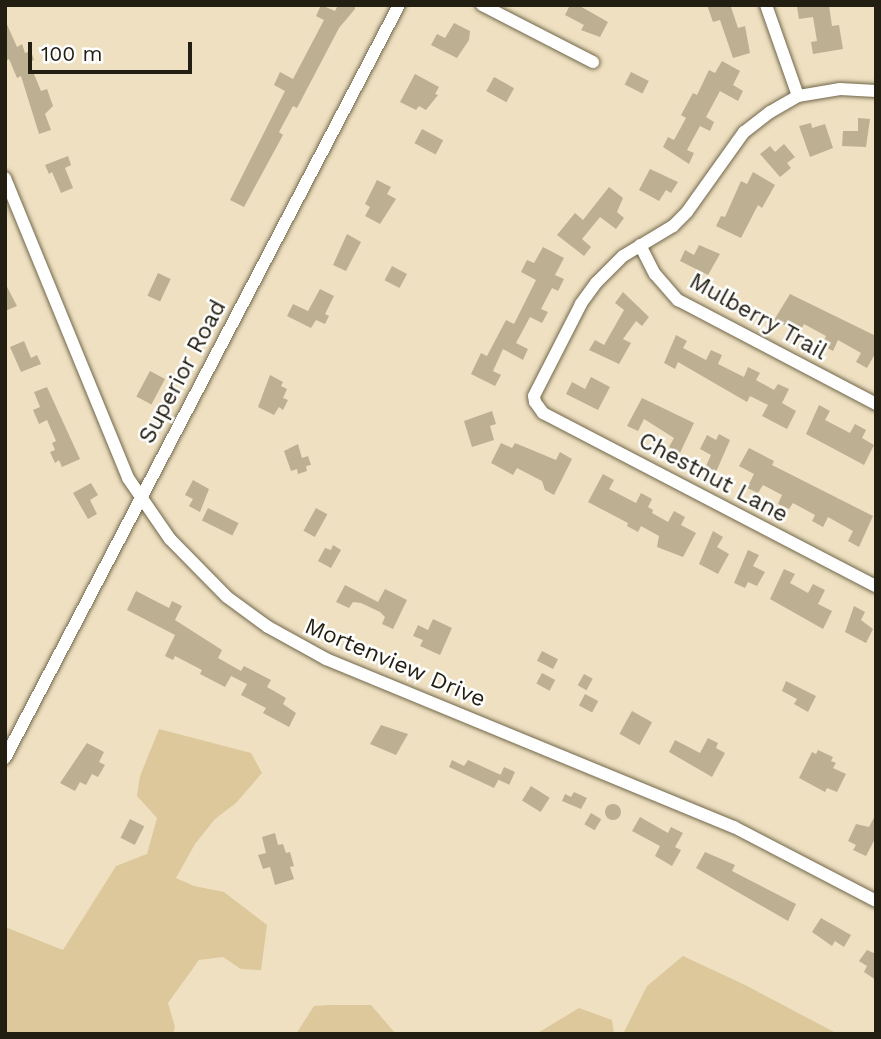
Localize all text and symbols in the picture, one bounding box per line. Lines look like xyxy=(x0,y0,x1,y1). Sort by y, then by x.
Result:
scale bar xyxy=(32,28,196,72)
text: 100 m xyxy=(41,41,103,66)
street label: Mulberry Trail xyxy=(684,268,832,366)
street label: Superior Road xyxy=(133,295,233,449)
street label: Chestnut Lane xyxy=(634,427,792,529)
street label: Mortenview Drive xyxy=(300,612,490,714)

